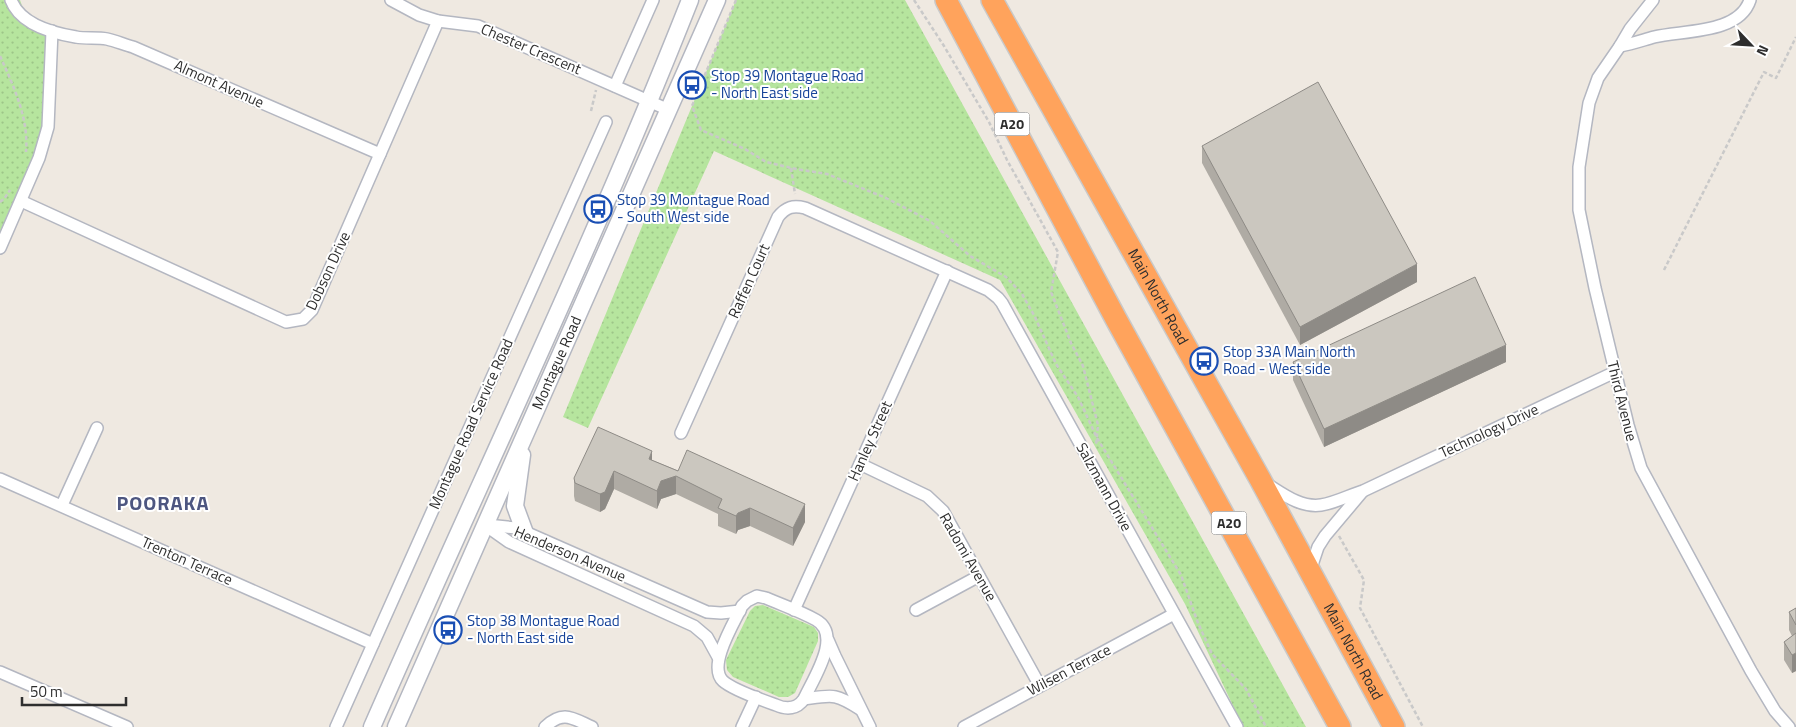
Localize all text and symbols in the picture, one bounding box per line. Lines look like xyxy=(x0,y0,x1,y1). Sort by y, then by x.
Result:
street label: Chester Crescent xyxy=(477,17,586,80)
north arrow xyxy=(1726,20,1776,70)
text: N xyxy=(1752,42,1775,60)
street label: Almont Avenue xyxy=(171,53,268,114)
place label: Stop 39 Montague Road - North East side xyxy=(711,64,864,104)
bus stop icon: Stop 39 Montague Road - North East side xyxy=(677,70,707,100)
road number: A20 xyxy=(994,112,1030,136)
place label: Stop 39 Montague Road - South West side xyxy=(617,188,770,228)
bus stop icon: Stop 39 Montague Road - South West side xyxy=(583,194,613,224)
street label: Dobson Drive xyxy=(299,228,356,314)
street label: Raffen Court xyxy=(722,239,776,322)
street label: Main North Road xyxy=(1122,244,1195,349)
street label: Montague Road xyxy=(526,312,587,413)
street label: Montague Road Service Road xyxy=(422,335,519,513)
place label: Stop 33A Main North Road - West side xyxy=(1223,340,1356,380)
bus stop icon: Stop 33A Main North Road - West side xyxy=(1189,346,1219,376)
street label: Third Avenue xyxy=(1601,358,1644,444)
street label: Hanley Street xyxy=(842,396,898,485)
street label: Technology Drive xyxy=(1435,397,1542,464)
street label: Salzmann Drive xyxy=(1071,438,1138,535)
district label: POORAKA xyxy=(116,487,210,518)
street label: Radomi Avenue xyxy=(934,508,1003,605)
road number: A20 xyxy=(1212,512,1246,534)
street label: Henderson Avenue xyxy=(511,520,630,587)
street label: Trenton Terrace xyxy=(138,530,237,591)
street label: Main North Road xyxy=(1318,599,1389,704)
place label: Stop 38 Montague Road - North East side xyxy=(467,609,620,649)
bus stop icon: Stop 38 Montague Road - North East side xyxy=(433,615,463,645)
street label: Wilsen Terrace xyxy=(1023,638,1115,701)
scale bar xyxy=(22,674,126,706)
text: 50 m xyxy=(30,680,63,703)

